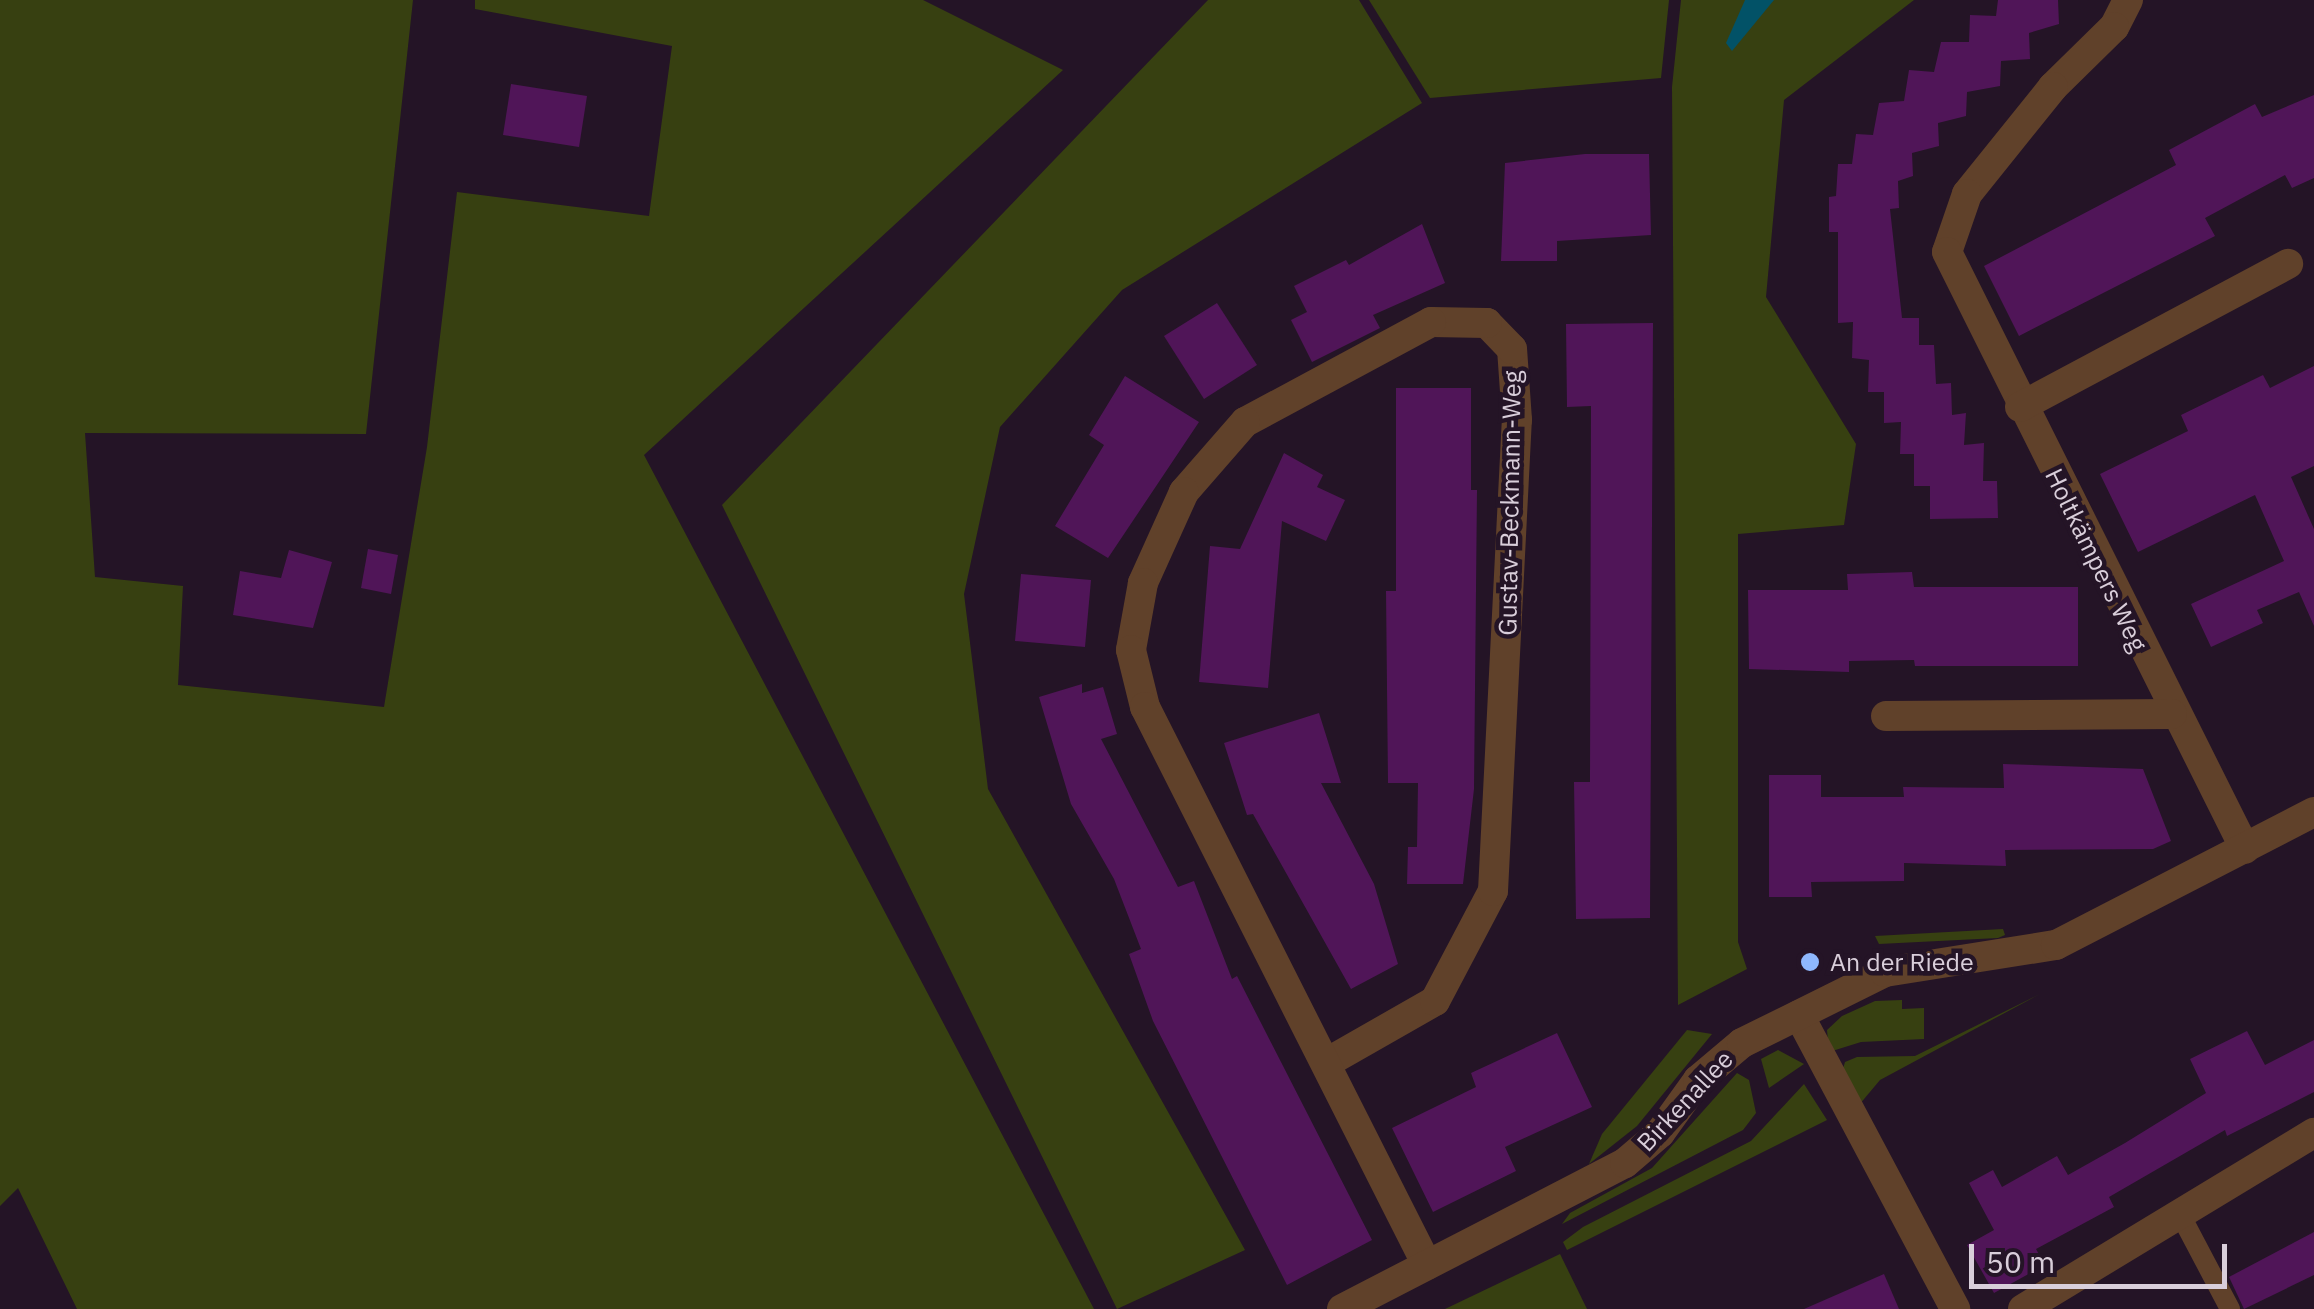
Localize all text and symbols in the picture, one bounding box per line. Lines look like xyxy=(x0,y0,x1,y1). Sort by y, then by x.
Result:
street label: Gustav-Beckmann-Weg xyxy=(1493,370,1527,636)
street label: Holtkämpers Weg xyxy=(2039,464,2153,656)
place label: An der Riede xyxy=(1830,947,1974,977)
marker: An der Riede xyxy=(1799,951,1821,973)
street label: Birkenallee xyxy=(1631,1044,1739,1158)
scale bar xyxy=(1974,1224,2232,1286)
text: 50 m xyxy=(1986,1242,2055,1281)

